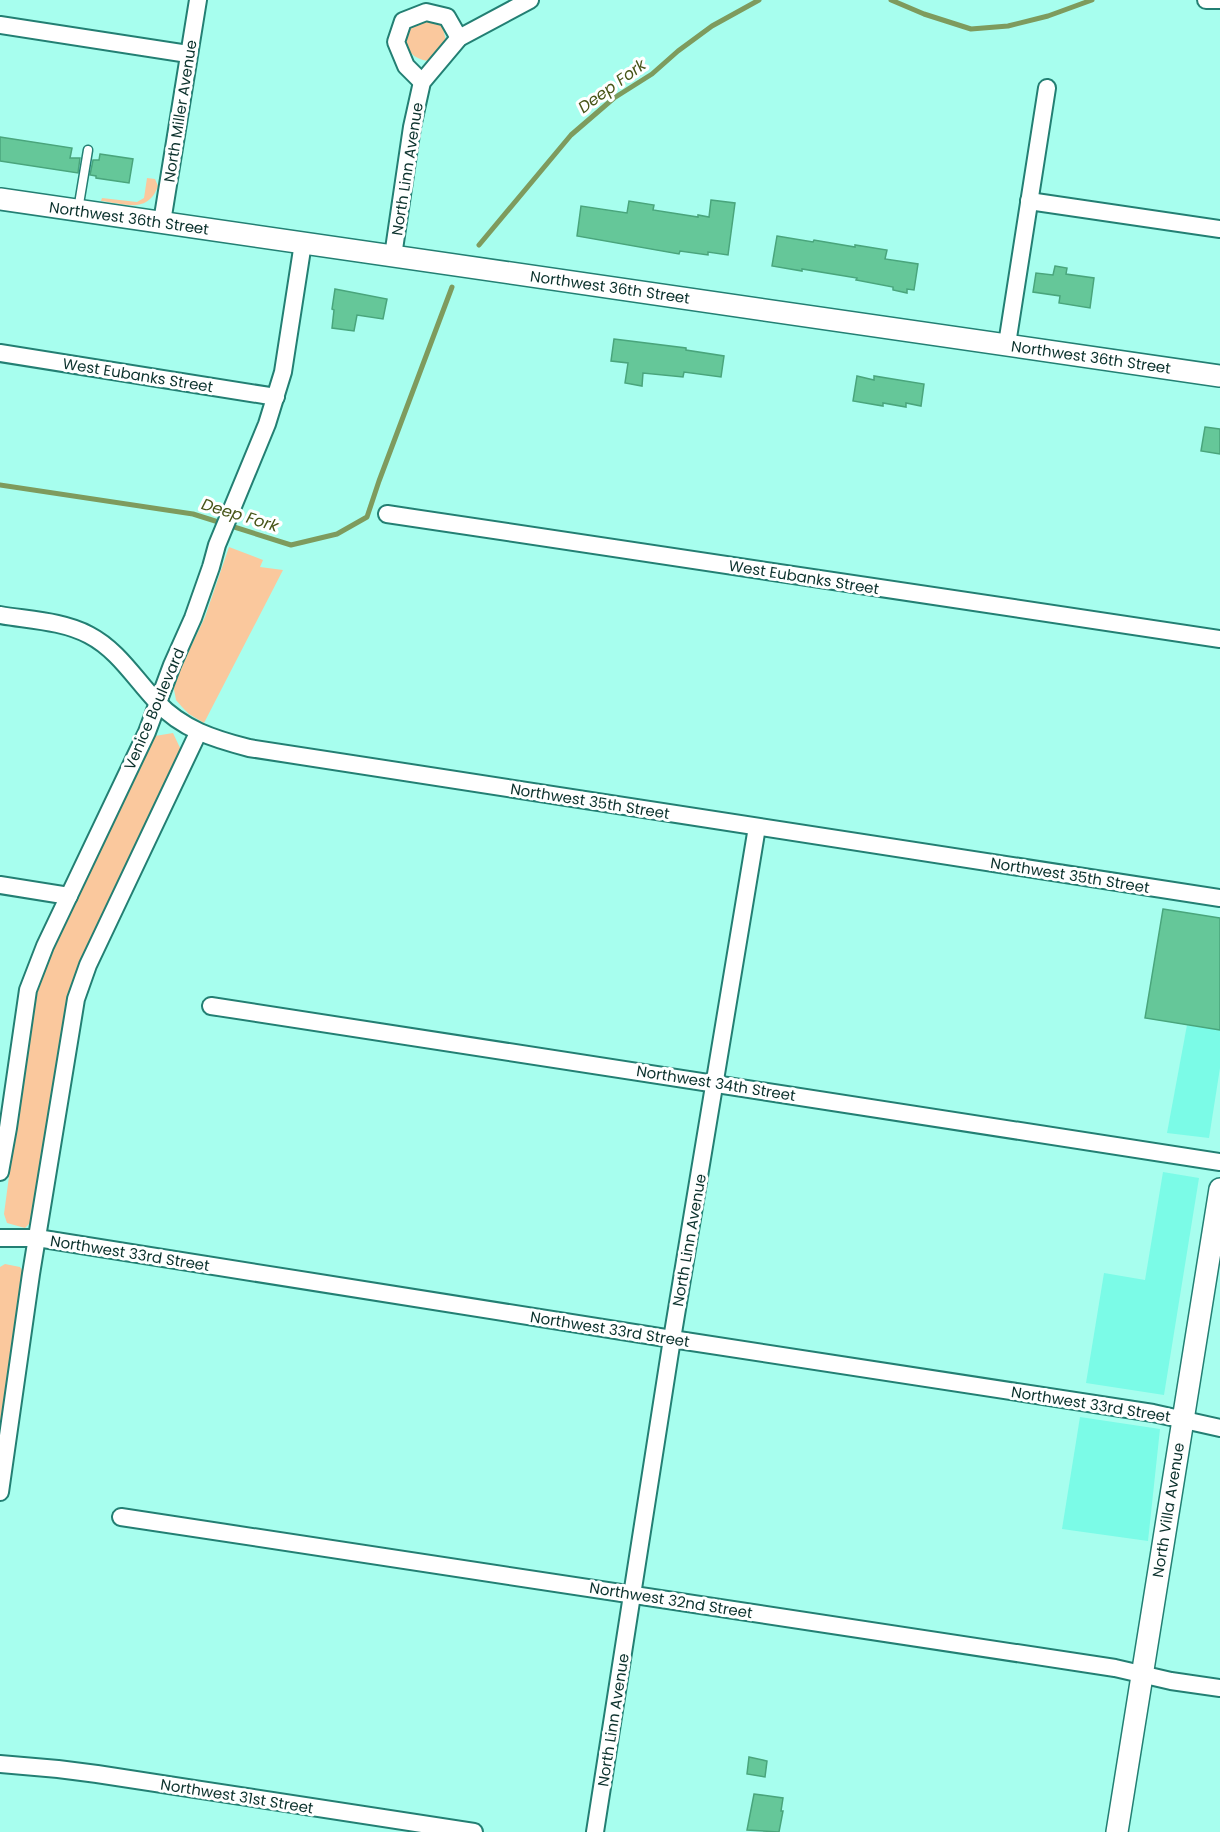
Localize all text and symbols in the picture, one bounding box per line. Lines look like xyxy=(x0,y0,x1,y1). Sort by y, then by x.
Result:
street label: North Miller Avenue xyxy=(158,38,202,184)
water label: Deep Fork xyxy=(573,53,651,119)
street label: North Linn Avenue xyxy=(386,101,428,237)
street label: Northwest 36th Street xyxy=(48,196,210,240)
street label: Northwest 36th Street xyxy=(529,265,691,309)
street label: Northwest 36th Street xyxy=(1010,335,1172,379)
street label: West Eubanks Street xyxy=(61,353,215,397)
water label: Deep Fork xyxy=(199,492,282,538)
street label: West Eubanks Street xyxy=(727,555,881,599)
street label: Venice Boulevard xyxy=(119,645,189,773)
street label: Northwest 35th Street xyxy=(509,778,671,824)
street label: Northwest 35th Street xyxy=(989,852,1151,898)
street label: Northwest 34th Street xyxy=(635,1060,797,1106)
street label: North Linn Avenue xyxy=(667,1172,711,1308)
street label: Northwest 33rd Street xyxy=(49,1230,211,1276)
street label: Northwest 33rd Street xyxy=(529,1306,691,1352)
street label: Northwest 33rd Street xyxy=(1010,1381,1172,1427)
street label: North Villa Avenue xyxy=(1147,1441,1189,1579)
street label: Northwest 32nd Street xyxy=(588,1577,754,1623)
street label: North Linn Avenue xyxy=(592,1652,634,1788)
street label: Northwest 31st Street xyxy=(159,1774,315,1818)

